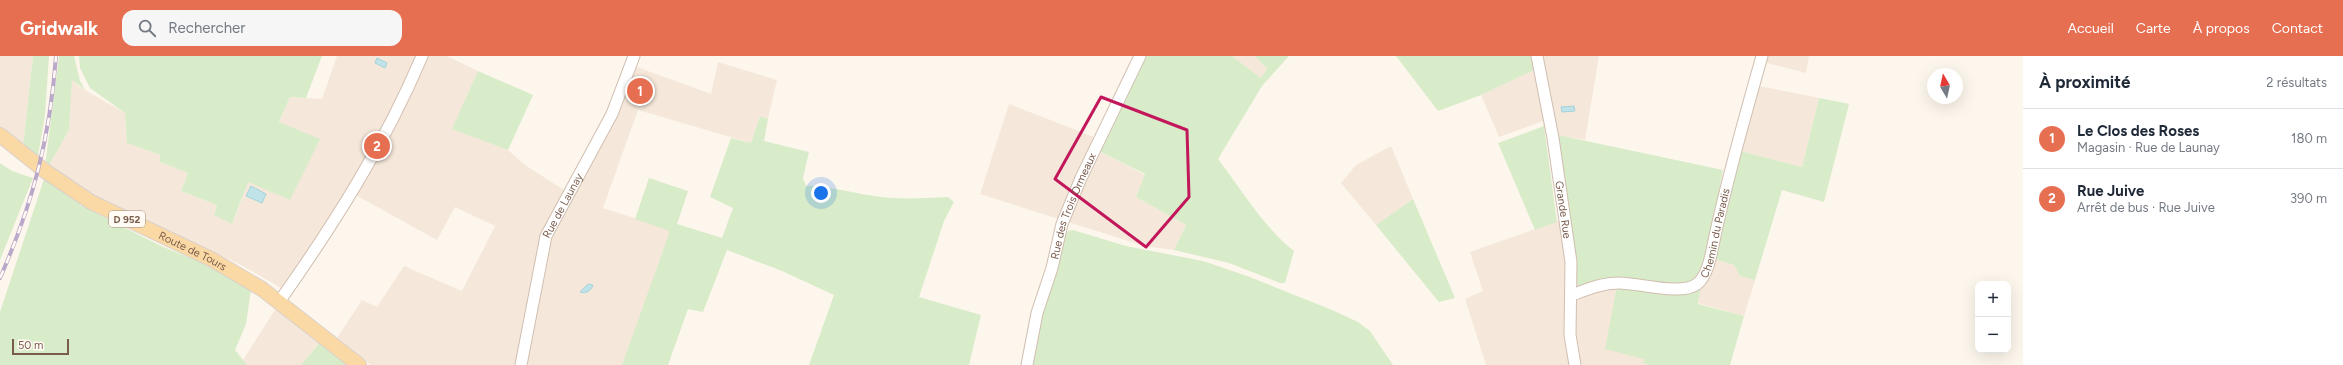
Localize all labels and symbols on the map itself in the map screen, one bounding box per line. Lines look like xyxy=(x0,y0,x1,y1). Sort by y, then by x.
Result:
north arrow xyxy=(1927,68,1963,104)
pin: 1 xyxy=(627,76,653,106)
pin: 2 xyxy=(364,131,390,161)
street label: Rue des Trois Ormeaux xyxy=(1048,150,1099,260)
street label: Rue de Launay xyxy=(540,171,585,240)
street label: Grande Rue xyxy=(1553,180,1574,239)
your location xyxy=(811,183,831,203)
street label: Chemin du Paradis xyxy=(1697,187,1732,280)
road number: D 952 xyxy=(109,211,145,227)
street label: Route de Tours xyxy=(157,229,229,273)
scale bar xyxy=(12,337,69,356)

